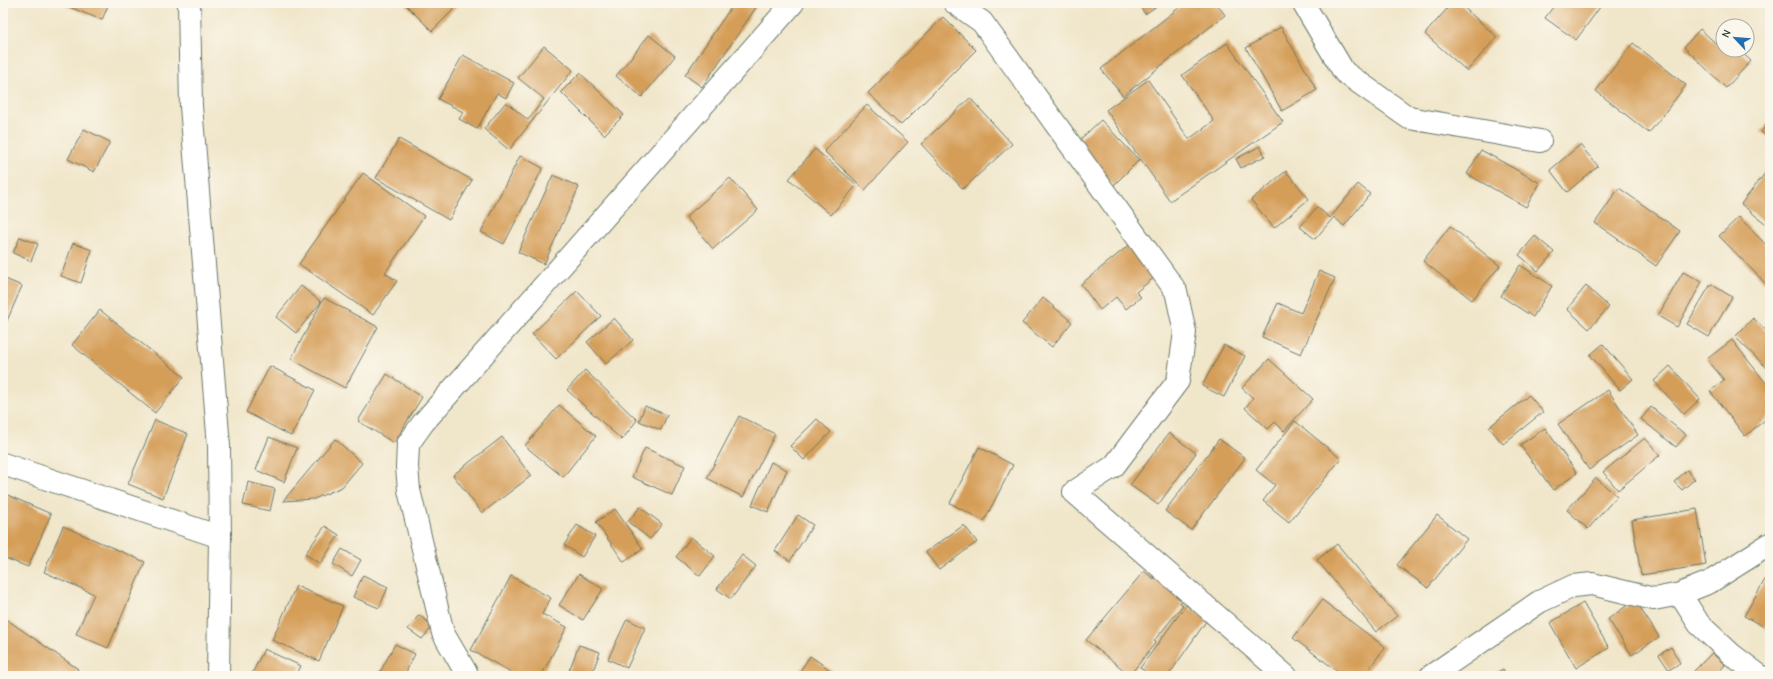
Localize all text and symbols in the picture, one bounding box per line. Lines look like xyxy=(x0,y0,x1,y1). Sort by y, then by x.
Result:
north arrow xyxy=(1715,18,1755,58)
text: N xyxy=(1719,28,1734,40)

